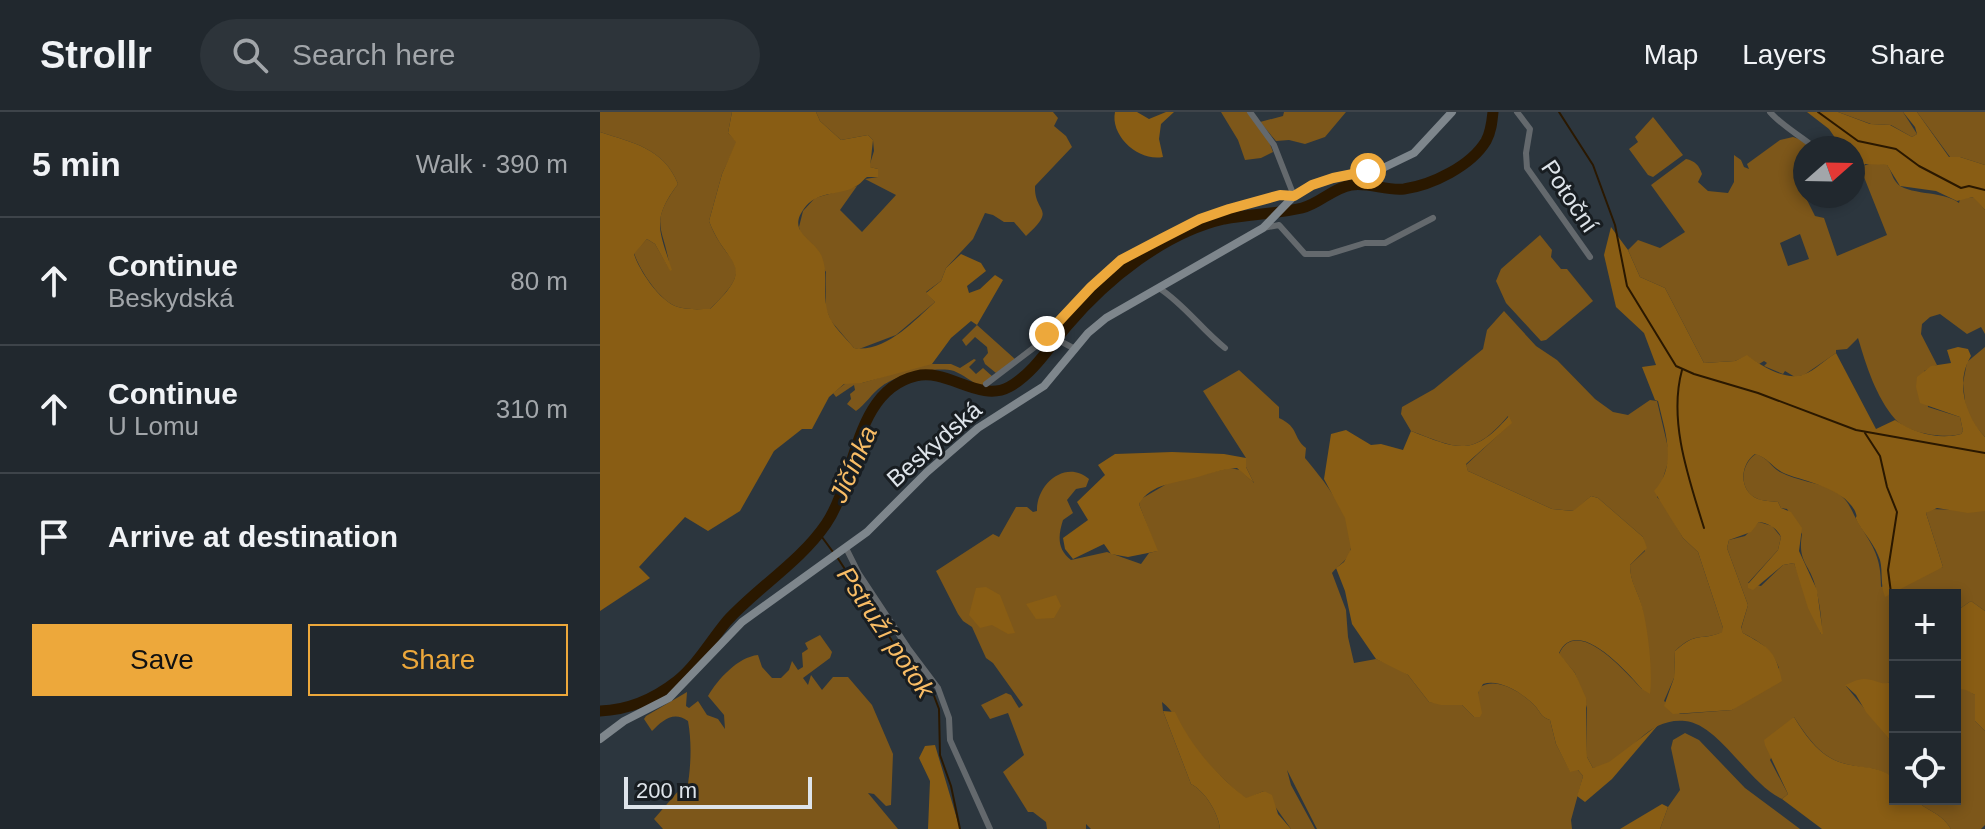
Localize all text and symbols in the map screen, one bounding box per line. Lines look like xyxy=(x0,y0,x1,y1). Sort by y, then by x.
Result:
search box xyxy=(200,19,760,91)
icon: search xyxy=(228,33,272,77)
text: Strollr xyxy=(40,34,152,76)
text: Search here xyxy=(292,38,455,71)
text: Map xyxy=(1644,39,1698,70)
text: Layers xyxy=(1742,39,1826,70)
text: Share xyxy=(1870,39,1945,70)
north arrow xyxy=(1793,136,1865,208)
text: 5 min xyxy=(32,145,121,183)
text: Walk · 390 m xyxy=(416,149,568,179)
route start xyxy=(1350,153,1386,189)
street label: Potoční xyxy=(1536,155,1604,238)
text: Continue xyxy=(108,249,238,282)
icon: ahead xyxy=(32,259,76,303)
text: 80 m xyxy=(510,266,568,296)
text: Beskydská xyxy=(108,283,234,313)
route end xyxy=(1029,316,1065,352)
text: Continue xyxy=(108,377,238,410)
icon: ahead xyxy=(32,387,76,431)
text: 310 m xyxy=(496,394,568,424)
street label: Beskydská xyxy=(881,395,987,492)
text: U Lomu xyxy=(108,411,199,441)
water label: Jičínka xyxy=(822,421,883,508)
icon: arrive xyxy=(32,515,76,559)
text: Arrive at destination xyxy=(108,520,398,553)
water label: Pstruží potok xyxy=(831,561,942,705)
map controls xyxy=(1889,589,1961,805)
button: + xyxy=(1889,589,1961,661)
button: Save xyxy=(32,624,292,696)
button: Share xyxy=(308,624,568,696)
button: − xyxy=(1889,661,1961,733)
button: locate xyxy=(1889,733,1961,805)
scale bar xyxy=(624,773,812,809)
text: 200 m xyxy=(636,778,697,803)

